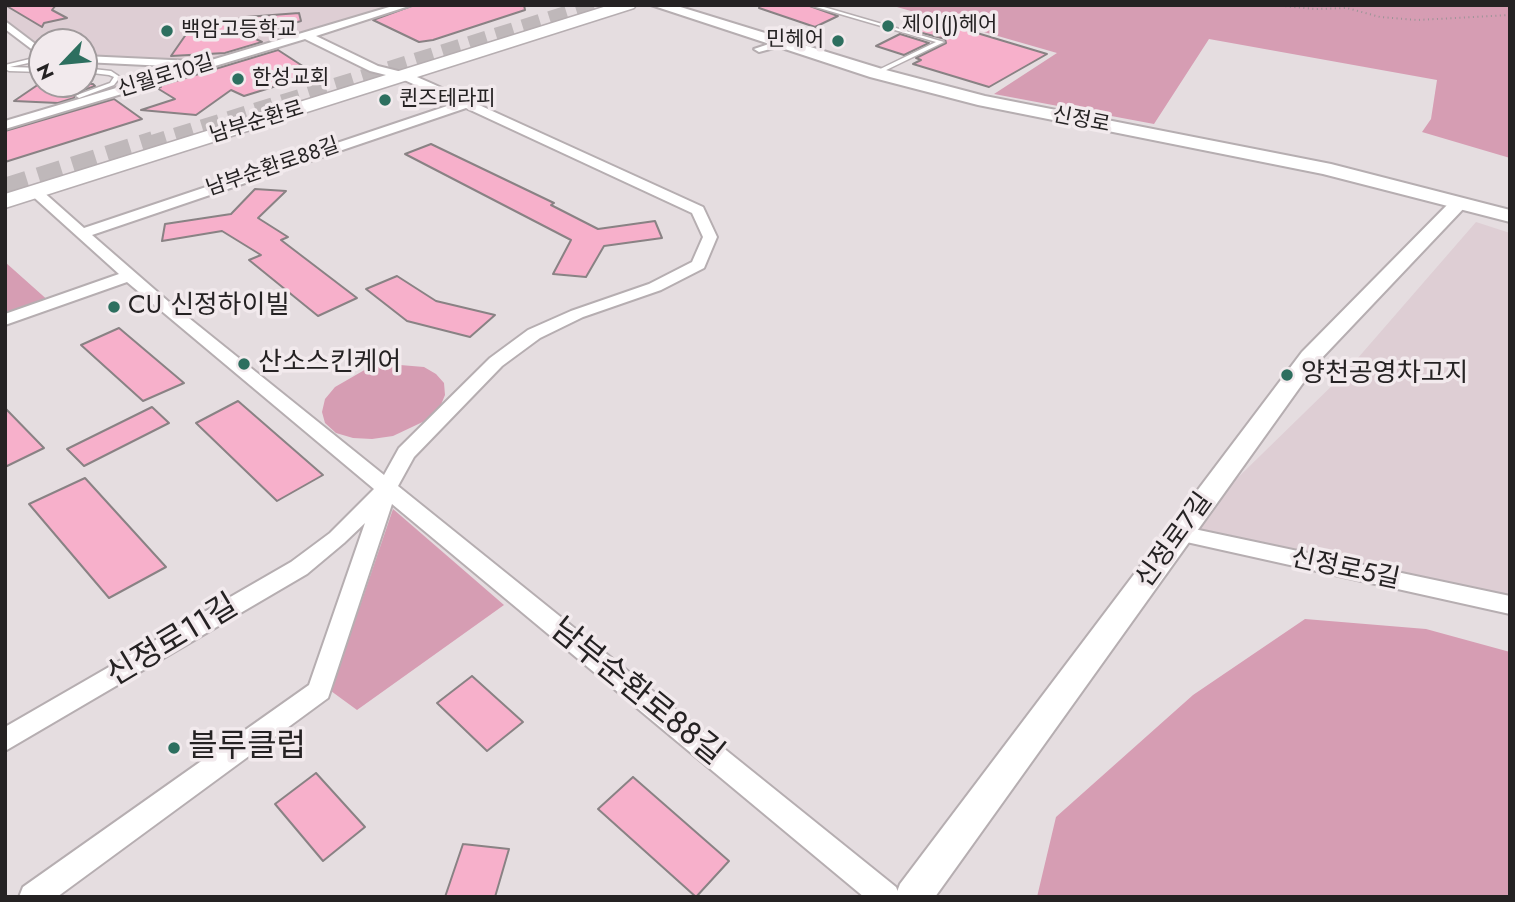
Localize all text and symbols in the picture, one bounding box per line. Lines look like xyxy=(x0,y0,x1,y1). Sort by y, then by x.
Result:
place label: 제이(J)헤어 xyxy=(902,13,997,39)
place label: 백암고등학교 xyxy=(181,18,297,44)
marker: 제이(J)헤어 xyxy=(880,18,896,34)
marker: 백암고등학교 xyxy=(159,23,175,39)
north arrow xyxy=(28,28,98,98)
place label: 민헤어 xyxy=(766,28,824,54)
marker: 민헤어 xyxy=(830,33,846,49)
street label: 신월로10길 xyxy=(115,50,217,104)
text: N xyxy=(30,59,61,84)
place label: 한성교회 xyxy=(252,66,329,92)
marker: 한성교회 xyxy=(230,71,246,87)
place label: 퀸즈테라피 xyxy=(399,87,496,113)
marker: 퀸즈테라피 xyxy=(377,92,393,108)
street label: 남부순환로 xyxy=(207,97,307,149)
street label: 신정로 xyxy=(1050,103,1112,139)
street label: 남부순환로88길 xyxy=(203,133,343,203)
place label: CU 신정하이빌 xyxy=(128,291,289,323)
marker: CU 신정하이빌 xyxy=(106,299,122,315)
place label: 산소스킨케어 xyxy=(258,348,402,380)
marker: 산소스킨케어 xyxy=(236,356,252,372)
place label: 양천공영차고지 xyxy=(1301,359,1468,391)
marker: 양천공영차고지 xyxy=(1279,367,1295,383)
street label: 신정로7길 xyxy=(1130,488,1220,594)
street label: 신정로5길 xyxy=(1288,543,1402,597)
street label: 신정로11길 xyxy=(100,588,246,696)
street label: 남부순환로88길 xyxy=(542,612,730,774)
place label: 블루클럽 xyxy=(188,729,306,767)
marker: 블루클럽 xyxy=(166,740,182,756)

